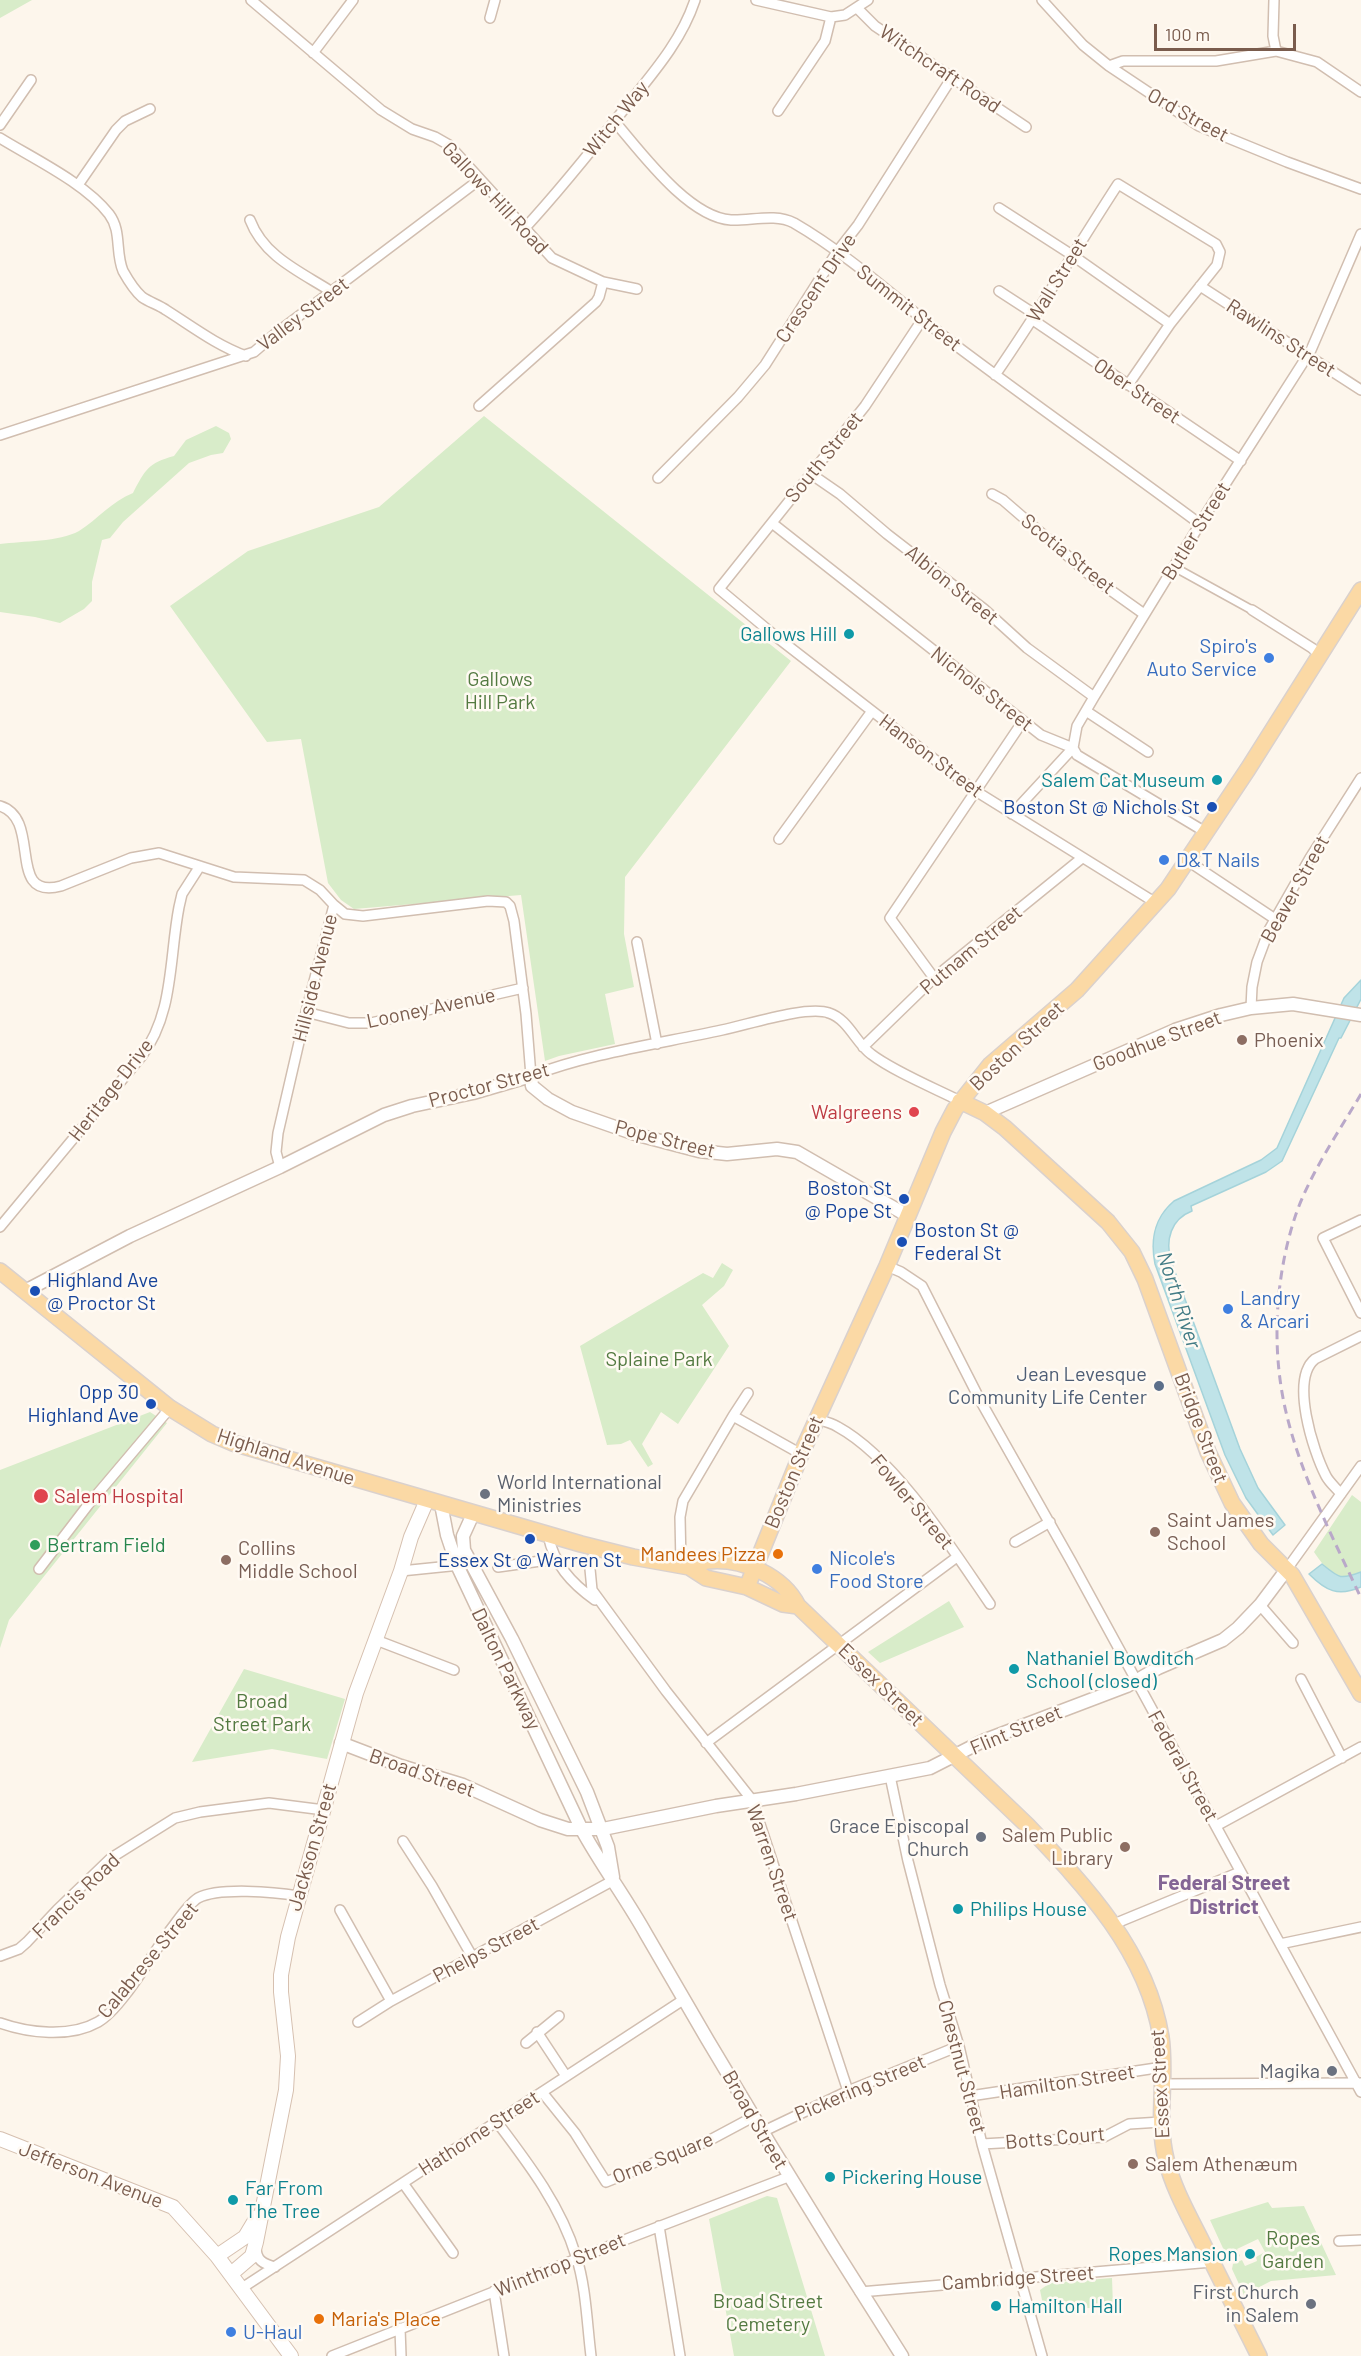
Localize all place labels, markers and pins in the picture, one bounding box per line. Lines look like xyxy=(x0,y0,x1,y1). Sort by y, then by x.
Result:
place label: Gallows Hill xyxy=(740,622,837,646)
marker: Gallows Hill xyxy=(842,627,856,641)
place label: Spiro's Auto Service xyxy=(1146,634,1257,681)
marker: Spiro's Auto Service xyxy=(1262,651,1276,665)
place label: Salem Cat Museum xyxy=(1041,768,1205,792)
marker: Salem Cat Museum xyxy=(1210,773,1224,787)
place label: Boston St @ Nichols St xyxy=(1003,795,1200,819)
marker: Boston St @ Nichols St xyxy=(1205,800,1219,814)
place label: D&T Nails xyxy=(1176,848,1260,872)
marker: D&T Nails xyxy=(1157,853,1171,867)
place label: Phoenix xyxy=(1254,1028,1323,1052)
marker: Phoenix xyxy=(1235,1033,1249,1047)
place label: Walgreens xyxy=(811,1100,902,1124)
marker: Walgreens xyxy=(907,1105,921,1119)
place label: Boston St @ Pope St xyxy=(805,1176,892,1223)
marker: Boston St @ Pope St xyxy=(897,1192,911,1206)
place label: Boston St @ Federal St xyxy=(914,1218,1019,1265)
marker: Boston St @ Federal St xyxy=(895,1235,909,1249)
place label: Highland Ave @ Proctor St xyxy=(47,1268,158,1315)
marker: Highland Ave @ Proctor St xyxy=(28,1284,42,1298)
place label: Landry & Arcari xyxy=(1240,1286,1309,1333)
marker: Landry & Arcari xyxy=(1221,1302,1235,1316)
place label: Jean Levesque Community Life Center xyxy=(948,1362,1147,1409)
marker: Jean Levesque Community Life Center xyxy=(1152,1379,1166,1393)
place label: Opp 30 Highland Ave xyxy=(28,1380,139,1427)
marker: Opp 30 Highland Ave xyxy=(144,1397,158,1411)
place label: World International Ministries xyxy=(497,1470,662,1517)
place label: Salem Hospital xyxy=(54,1484,183,1508)
marker: Salem Hospital xyxy=(32,1487,50,1505)
marker: World International Ministries xyxy=(478,1487,492,1501)
place label: Saint James School xyxy=(1167,1508,1274,1555)
marker: Saint James School xyxy=(1148,1525,1162,1539)
marker: Essex St @ Warren St xyxy=(523,1532,537,1546)
place label: Bertram Field xyxy=(47,1533,166,1557)
place label: Collins Middle School xyxy=(238,1536,358,1583)
marker: Bertram Field xyxy=(28,1538,42,1552)
place label: Mandees Pizza xyxy=(640,1542,766,1566)
place label: Nicole's Food Store xyxy=(829,1546,924,1593)
marker: Mandees Pizza xyxy=(771,1547,785,1561)
place label: Essex St @ Warren St xyxy=(438,1548,622,1572)
marker: Collins Middle School xyxy=(219,1553,233,1567)
marker: Nicole's Food Store xyxy=(810,1562,824,1576)
place label: Nathaniel Bowditch School (closed) xyxy=(1026,1646,1194,1693)
marker: Nathaniel Bowditch School (closed) xyxy=(1007,1662,1021,1676)
place label: Grace Episcopal Church xyxy=(829,1814,969,1861)
place label: Salem Public Library xyxy=(1002,1823,1113,1870)
marker: Grace Episcopal Church xyxy=(974,1830,988,1844)
marker: Salem Public Library xyxy=(1118,1840,1132,1854)
place label: Philips House xyxy=(970,1897,1087,1921)
marker: Philips House xyxy=(951,1902,965,1916)
place label: Magika xyxy=(1260,2059,1320,2083)
marker: Magika xyxy=(1325,2064,1339,2078)
place label: Salem Athenæum xyxy=(1145,2152,1298,2176)
marker: Salem Athenæum xyxy=(1126,2157,1140,2171)
place label: Pickering House xyxy=(842,2165,982,2189)
marker: Pickering House xyxy=(823,2170,837,2184)
place label: Far From The Tree xyxy=(245,2176,323,2223)
marker: Far From The Tree xyxy=(226,2193,240,2207)
place label: Ropes Mansion xyxy=(1108,2242,1238,2266)
marker: Ropes Mansion xyxy=(1243,2247,1257,2261)
place label: First Church in Salem xyxy=(1192,2280,1299,2327)
place label: Hamilton Hall xyxy=(1008,2294,1123,2318)
marker: First Church in Salem xyxy=(1304,2297,1318,2311)
marker: Hamilton Hall xyxy=(989,2299,1003,2313)
place label: Maria's Place xyxy=(331,2307,441,2331)
marker: Maria's Place xyxy=(312,2312,326,2326)
place label: U-Haul xyxy=(243,2320,302,2344)
marker: U-Haul xyxy=(224,2325,238,2339)

